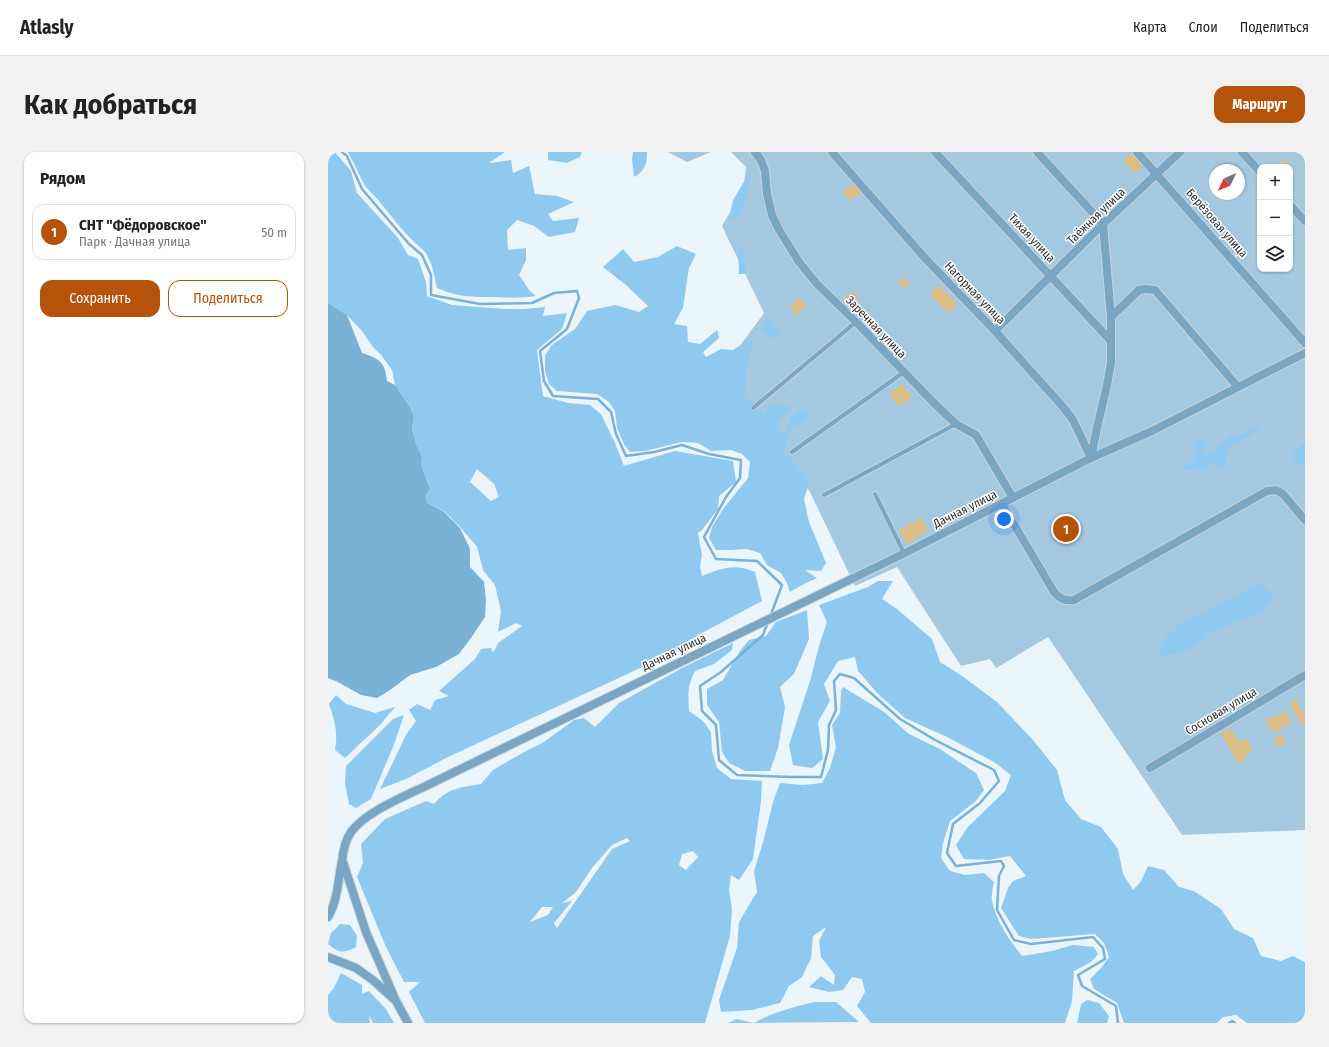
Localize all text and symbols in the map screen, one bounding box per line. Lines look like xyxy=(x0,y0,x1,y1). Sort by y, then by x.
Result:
text: Atlasly xyxy=(20,16,74,39)
text: Карта xyxy=(1133,19,1167,36)
text: Слои xyxy=(1189,19,1218,36)
text: Поделиться xyxy=(1240,19,1309,36)
button: Маршрут xyxy=(1214,86,1305,123)
text: Как добраться xyxy=(24,88,197,121)
north arrow xyxy=(1209,164,1245,200)
map controls xyxy=(1257,164,1293,272)
button: + xyxy=(1257,164,1293,200)
text: Рядом xyxy=(40,168,85,189)
street label: Таёжная улица xyxy=(1064,185,1128,247)
street label: Берёзовая улица xyxy=(1183,186,1251,260)
button: − xyxy=(1257,200,1293,236)
street label: Тихая улица xyxy=(1006,211,1058,265)
text: СНТ "Фёдоровское" xyxy=(79,216,207,234)
text: 1 xyxy=(51,225,57,240)
text: 50 m xyxy=(261,225,287,240)
text: Парк · Дачная улица xyxy=(79,234,190,249)
button: layers xyxy=(1257,236,1293,272)
street label: Нагорная улица xyxy=(942,259,1008,327)
button: Сохранить xyxy=(40,280,160,317)
button: Поделиться xyxy=(168,280,288,317)
street label: Заречная улица xyxy=(843,293,909,361)
street label: Дачная улица xyxy=(930,487,999,531)
your location xyxy=(994,509,1014,529)
pin: 1 xyxy=(1053,514,1079,544)
street label: Дачная улица xyxy=(639,630,708,674)
street label: Сосновая улица xyxy=(1183,684,1259,738)

